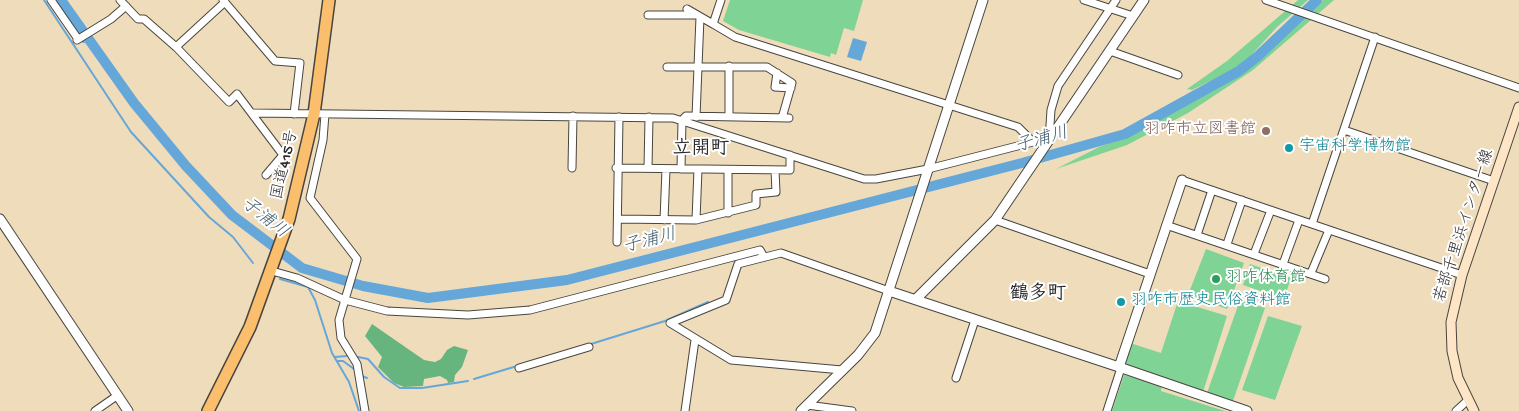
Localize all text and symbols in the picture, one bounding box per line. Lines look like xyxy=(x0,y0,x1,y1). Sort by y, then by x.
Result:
place label: 羽咋市立図書館 xyxy=(1144,121,1256,141)
water label: 子浦川 xyxy=(1013,123,1071,159)
marker: 羽咋市立図書館 xyxy=(1260,125,1272,137)
street label: 国道415号 xyxy=(269,129,303,201)
place label: 宇宙科学博物館 xyxy=(1299,138,1411,158)
district label: 立開町 xyxy=(673,139,729,161)
marker: 宇宙科学博物館 xyxy=(1283,142,1295,154)
street label: 若部千里浜インター線 xyxy=(1431,147,1499,305)
water label: 子浦川 xyxy=(236,194,292,244)
water label: 子浦川 xyxy=(621,225,679,259)
place label: 羽咋体育館 xyxy=(1226,269,1306,289)
marker: 羽咋体育館 xyxy=(1210,273,1222,285)
district label: 鶴多町 xyxy=(1010,284,1066,306)
place label: 羽咋市歴史民俗資料館 xyxy=(1131,292,1291,312)
marker: 羽咋市歴史民俗資料館 xyxy=(1115,296,1127,308)

